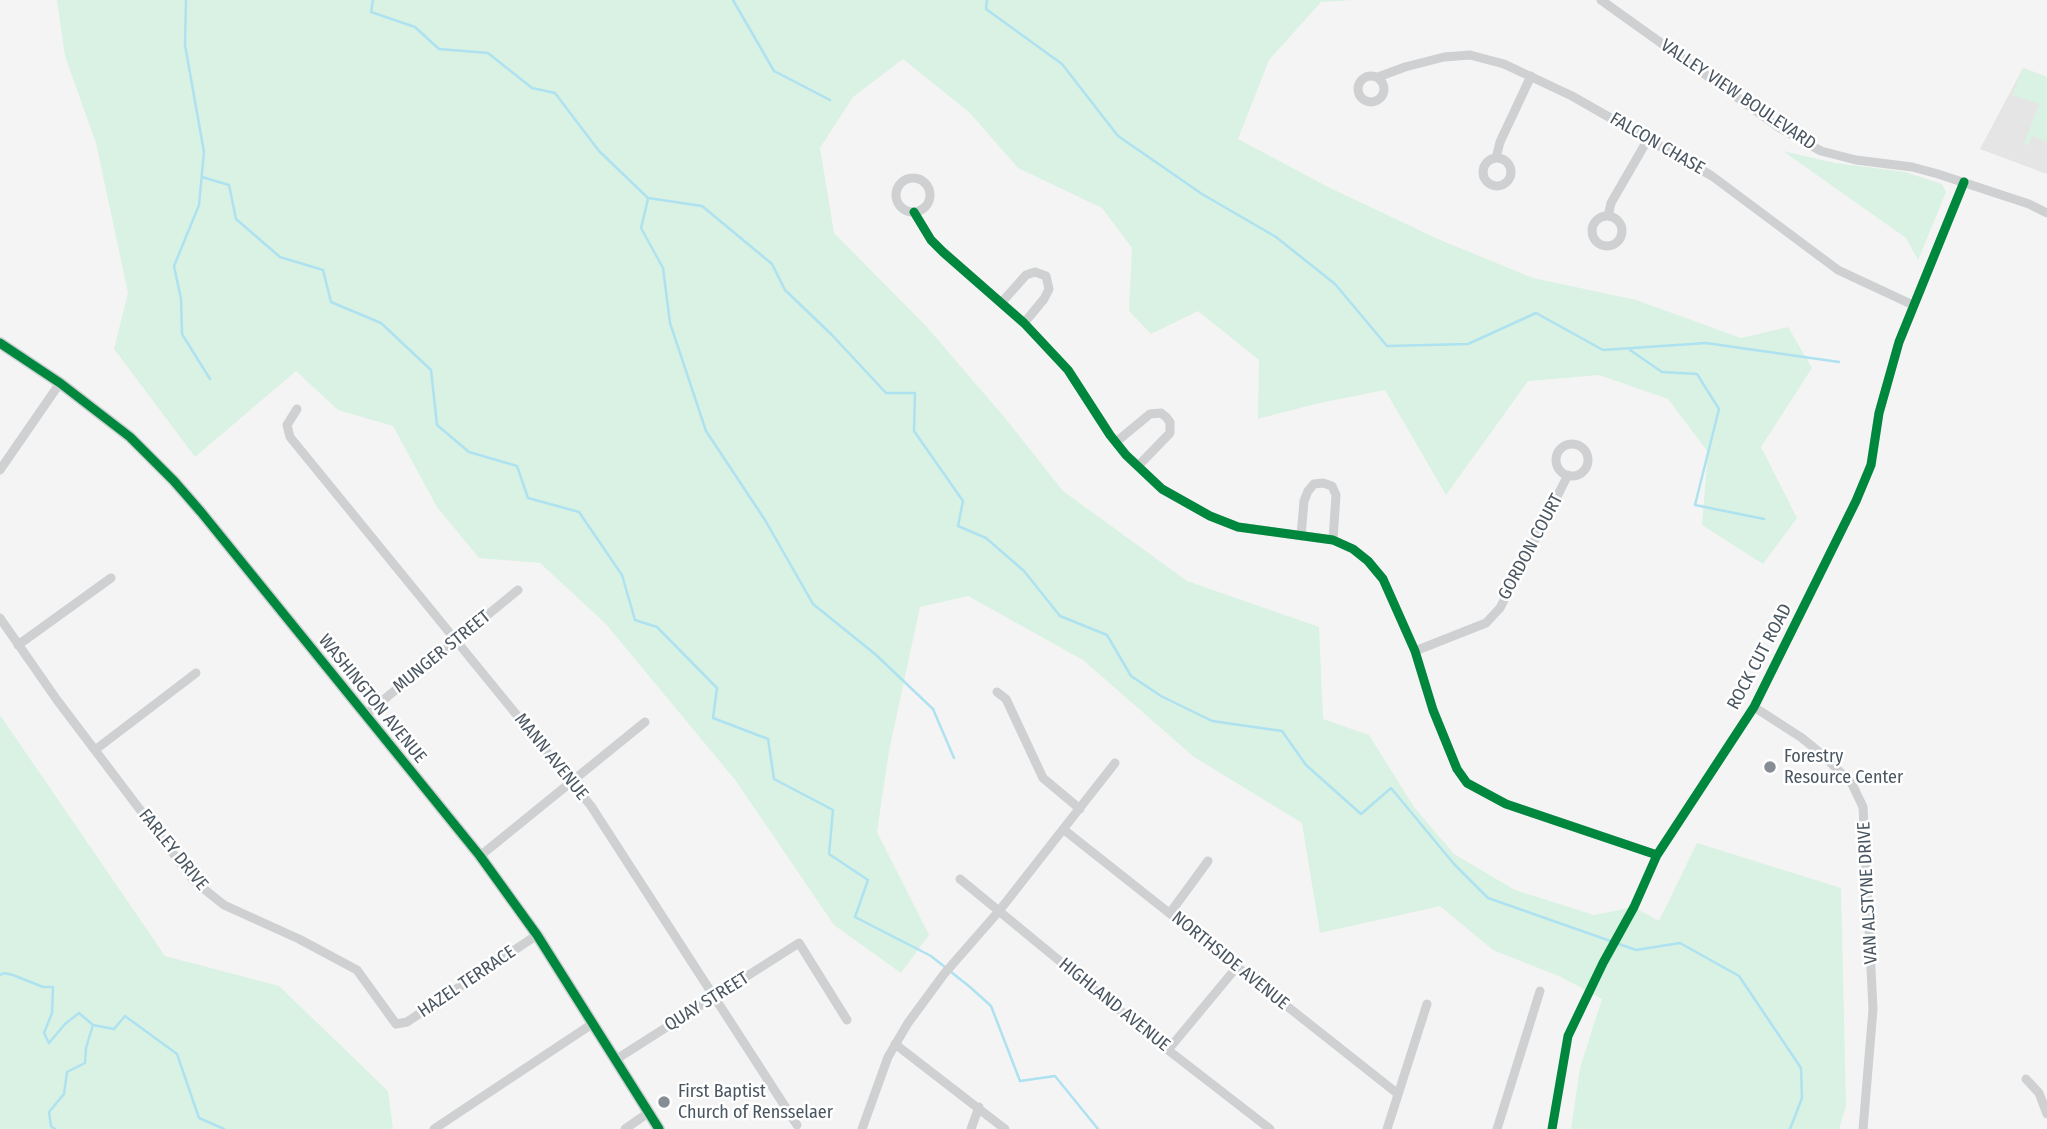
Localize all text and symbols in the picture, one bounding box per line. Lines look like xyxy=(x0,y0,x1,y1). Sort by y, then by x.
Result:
street label: VALLEY VIEW BOULEVARD xyxy=(1656,35,1820,155)
street label: FALCON CHASE xyxy=(1606,108,1708,180)
street label: GORDON COURT xyxy=(1494,490,1568,604)
street label: ROCK CUT ROAD xyxy=(1723,600,1797,714)
street label: MUNGER STREET xyxy=(389,606,495,698)
street label: WASHINGTON AVENUE xyxy=(313,630,431,768)
street label: MANN AVENUE xyxy=(510,709,592,805)
place label: Forestry Resource Center xyxy=(1784,746,1903,788)
marker: Forestry Resource Center xyxy=(1762,759,1778,775)
street label: FARLEY DRIVE xyxy=(134,805,212,895)
street label: VAN ALSTYNE DRIVE xyxy=(1853,821,1883,965)
street label: NORTHSIDE AVENUE xyxy=(1167,907,1293,1015)
street label: HAZEL TERRACE xyxy=(414,942,520,1022)
street label: HIGHLAND AVENUE xyxy=(1054,954,1174,1056)
street label: QUAY STREET xyxy=(661,968,753,1036)
place label: First Baptist Church of Rensselaer xyxy=(678,1081,833,1124)
marker: First Baptist Church of Rensselaer xyxy=(656,1094,672,1110)

